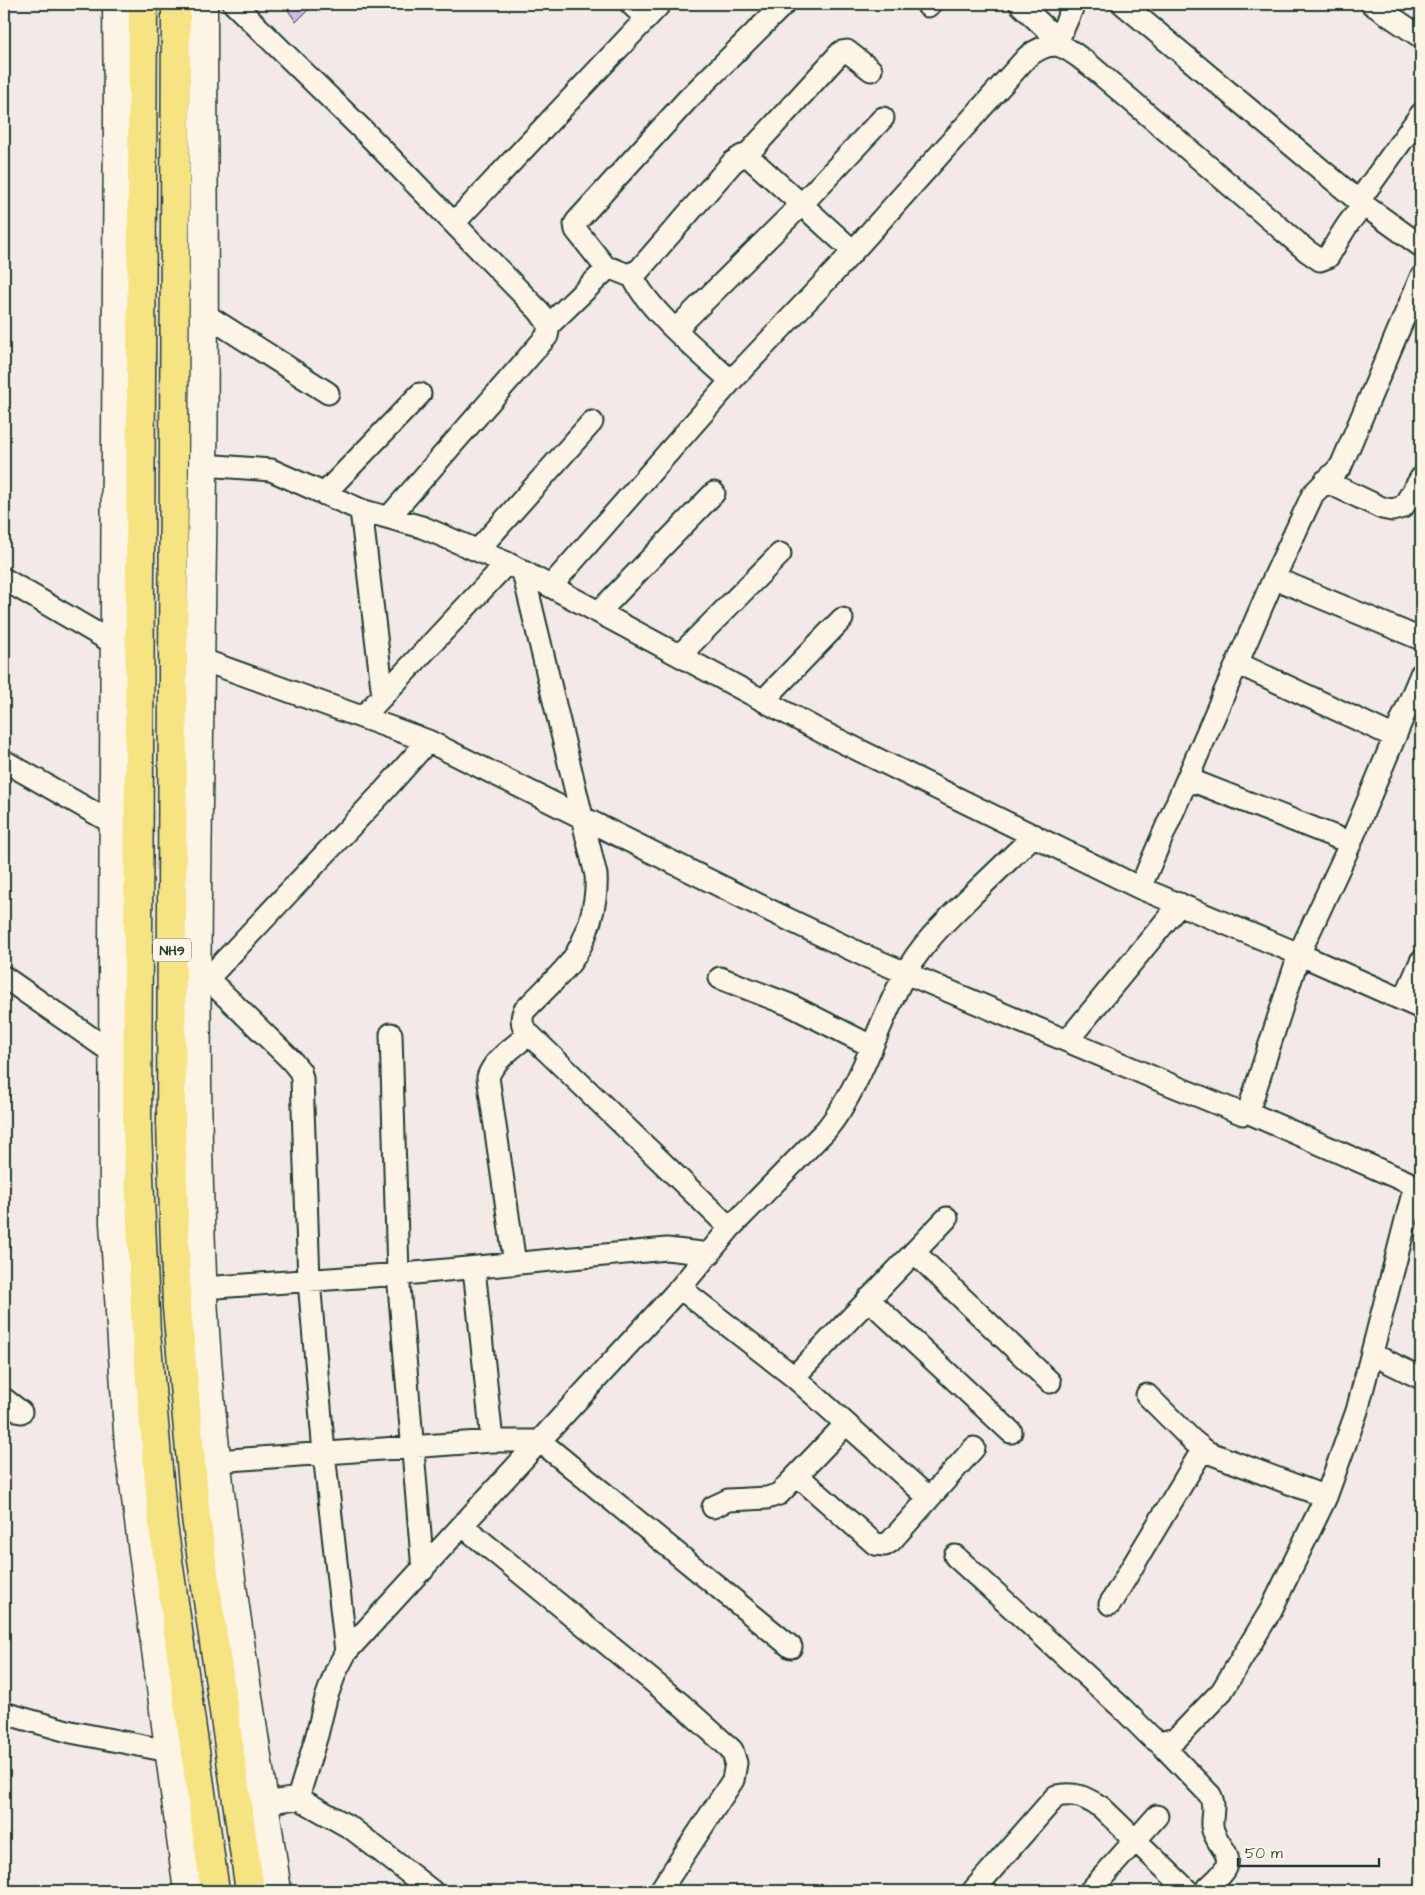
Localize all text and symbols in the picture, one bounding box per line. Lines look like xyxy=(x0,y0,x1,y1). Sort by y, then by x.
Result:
road number: NH9 xyxy=(153,938,191,962)
scale bar xyxy=(1238,1835,1379,1867)
text: 50 m xyxy=(1245,1843,1283,1864)

